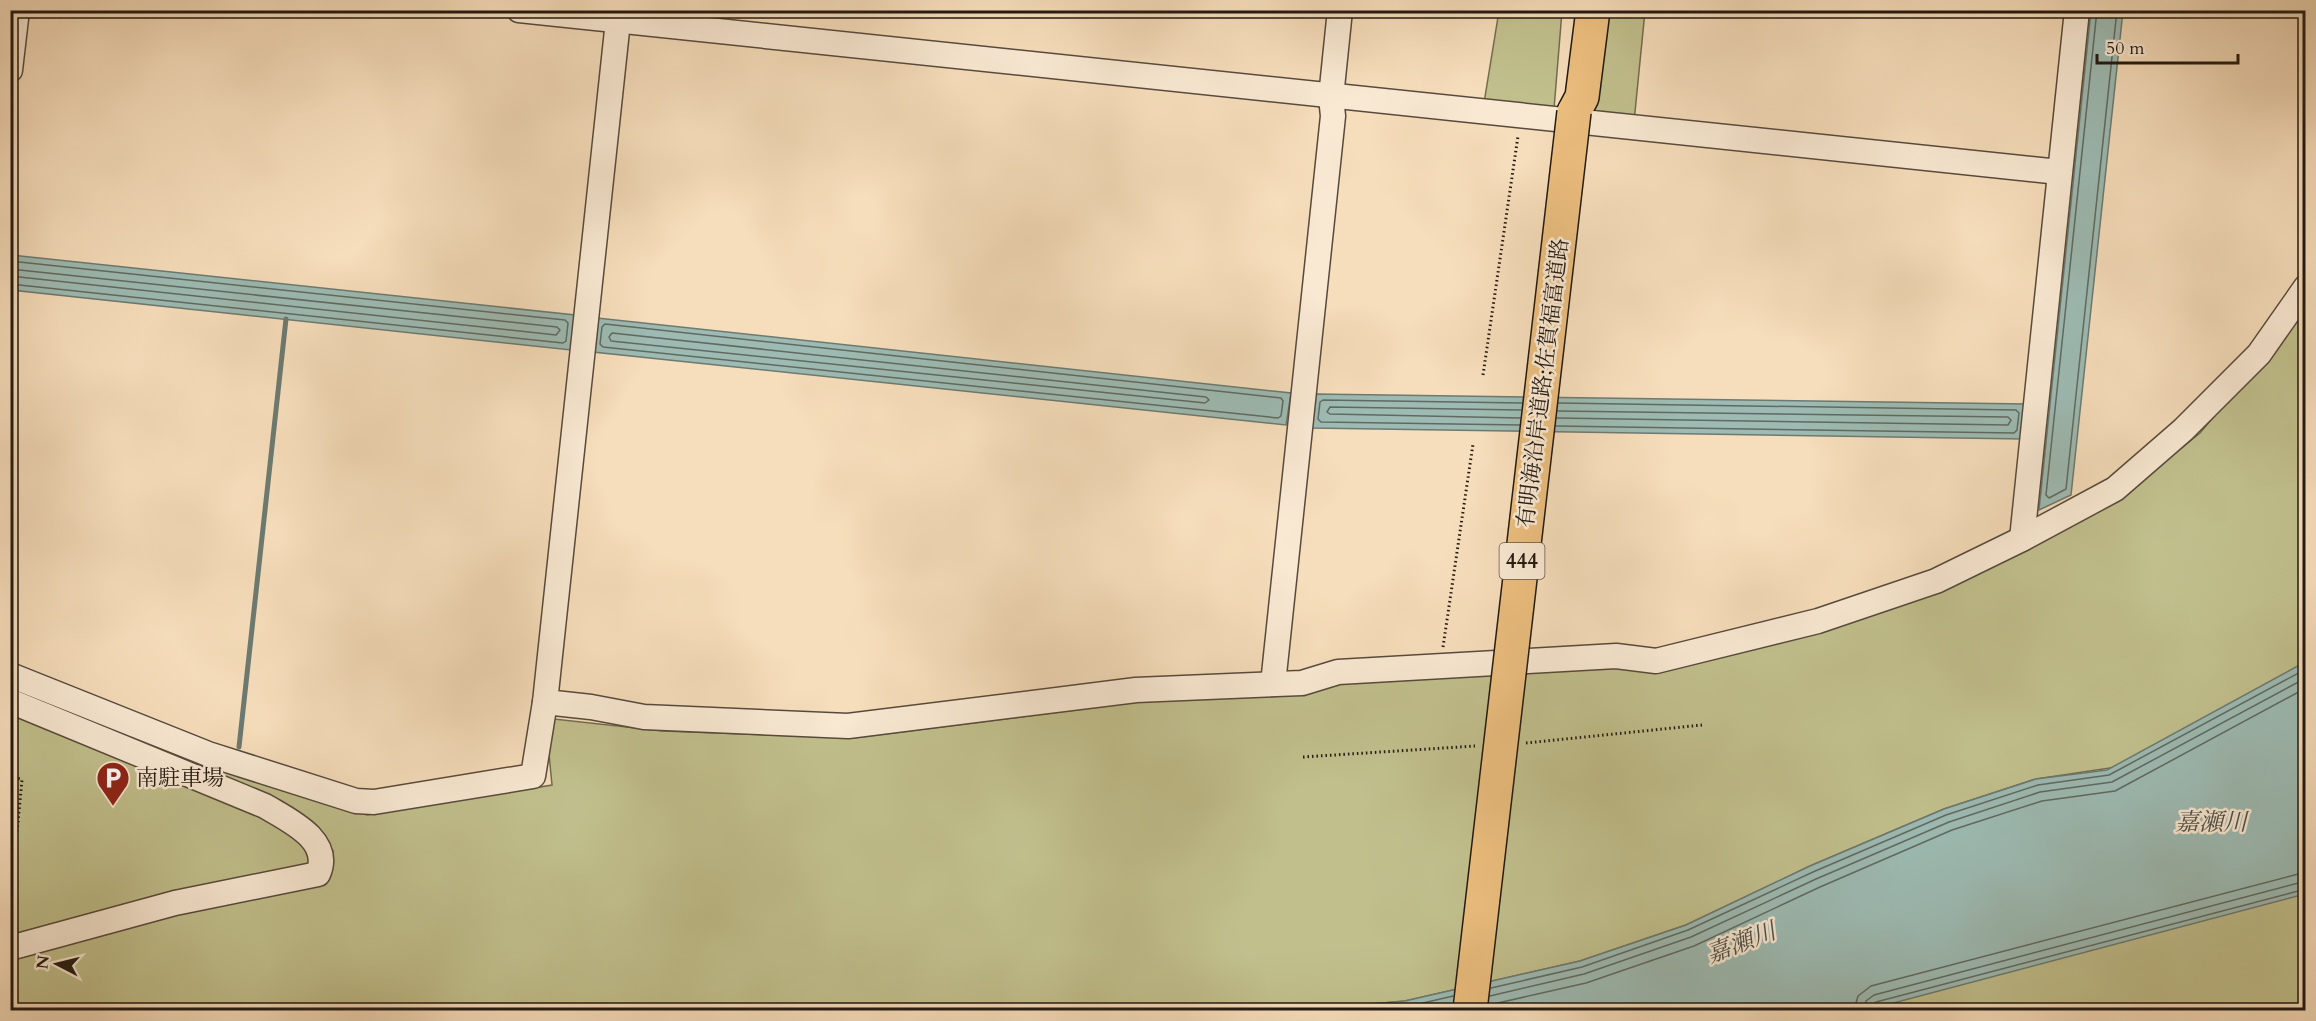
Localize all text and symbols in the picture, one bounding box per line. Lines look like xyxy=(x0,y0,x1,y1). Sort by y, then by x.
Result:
scale bar xyxy=(2097,27,2238,65)
text: 50 m xyxy=(2106,36,2145,61)
street label: 有明海沿岸道路;佐賀福富道路 xyxy=(1510,236,1576,530)
road number: 444 xyxy=(1500,543,1544,579)
parking icon: 南駐車場 xyxy=(95,760,131,807)
place label: 南駐車場 xyxy=(136,763,224,793)
water label: 嘉瀬川 xyxy=(2175,806,2250,839)
water label: 嘉瀬川 xyxy=(1701,914,1783,971)
north arrow xyxy=(27,934,87,994)
text: N xyxy=(31,954,55,971)

